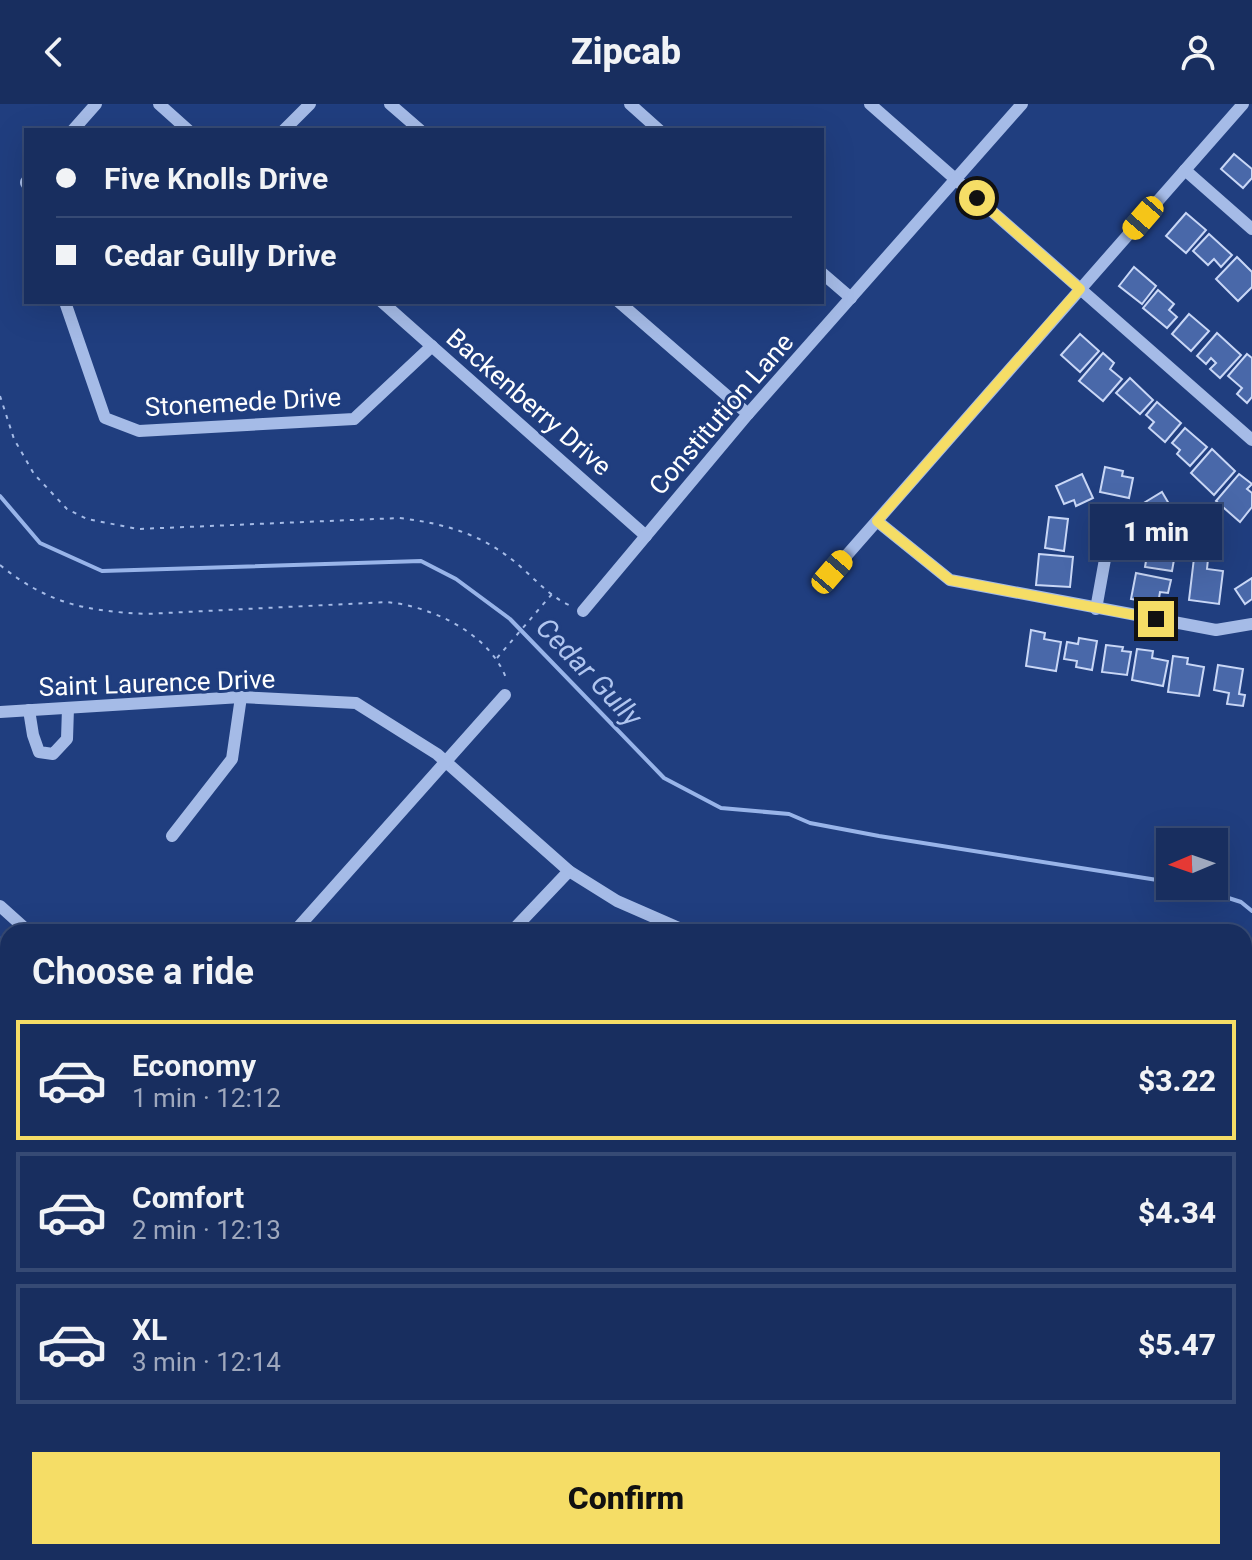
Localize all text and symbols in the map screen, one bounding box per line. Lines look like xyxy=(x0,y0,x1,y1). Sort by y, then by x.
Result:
icon: back xyxy=(32,30,76,74)
icon: person xyxy=(1176,30,1220,74)
text: Zipcab xyxy=(571,31,681,73)
text: Five Knolls Drive xyxy=(104,161,328,196)
route start xyxy=(959,180,995,216)
car xyxy=(1118,192,1168,244)
text: Cedar Gully Drive xyxy=(104,238,337,273)
street label: Backenberry Drive xyxy=(441,322,617,482)
street label: Constitution Lane xyxy=(643,327,799,501)
street label: Stonemede Drive xyxy=(144,382,342,422)
callout: 1 min xyxy=(1090,503,1222,559)
text: 1 min xyxy=(1123,517,1189,547)
car xyxy=(807,546,857,598)
route end xyxy=(1138,601,1174,637)
water label: Cedar Gully xyxy=(529,611,650,734)
street label: Saint Laurence Drive xyxy=(38,664,276,702)
north arrow xyxy=(1156,828,1228,900)
map controls xyxy=(1156,828,1228,900)
text: Choose a ride xyxy=(32,951,254,993)
icon: car xyxy=(36,1044,108,1116)
text: Economy xyxy=(132,1048,256,1083)
text: $3.22 xyxy=(1138,1063,1216,1098)
text: 1 min · 12:12 xyxy=(132,1083,281,1113)
icon: car xyxy=(36,1176,108,1248)
text: Comfort xyxy=(132,1180,244,1215)
text: $4.34 xyxy=(1138,1195,1216,1230)
text: 2 min · 12:13 xyxy=(132,1215,281,1245)
icon: car xyxy=(36,1308,108,1380)
text: XL xyxy=(132,1312,167,1347)
text: $5.47 xyxy=(1138,1327,1216,1362)
text: 3 min · 12:14 xyxy=(132,1347,281,1377)
button: Confirm xyxy=(32,1452,1220,1544)

